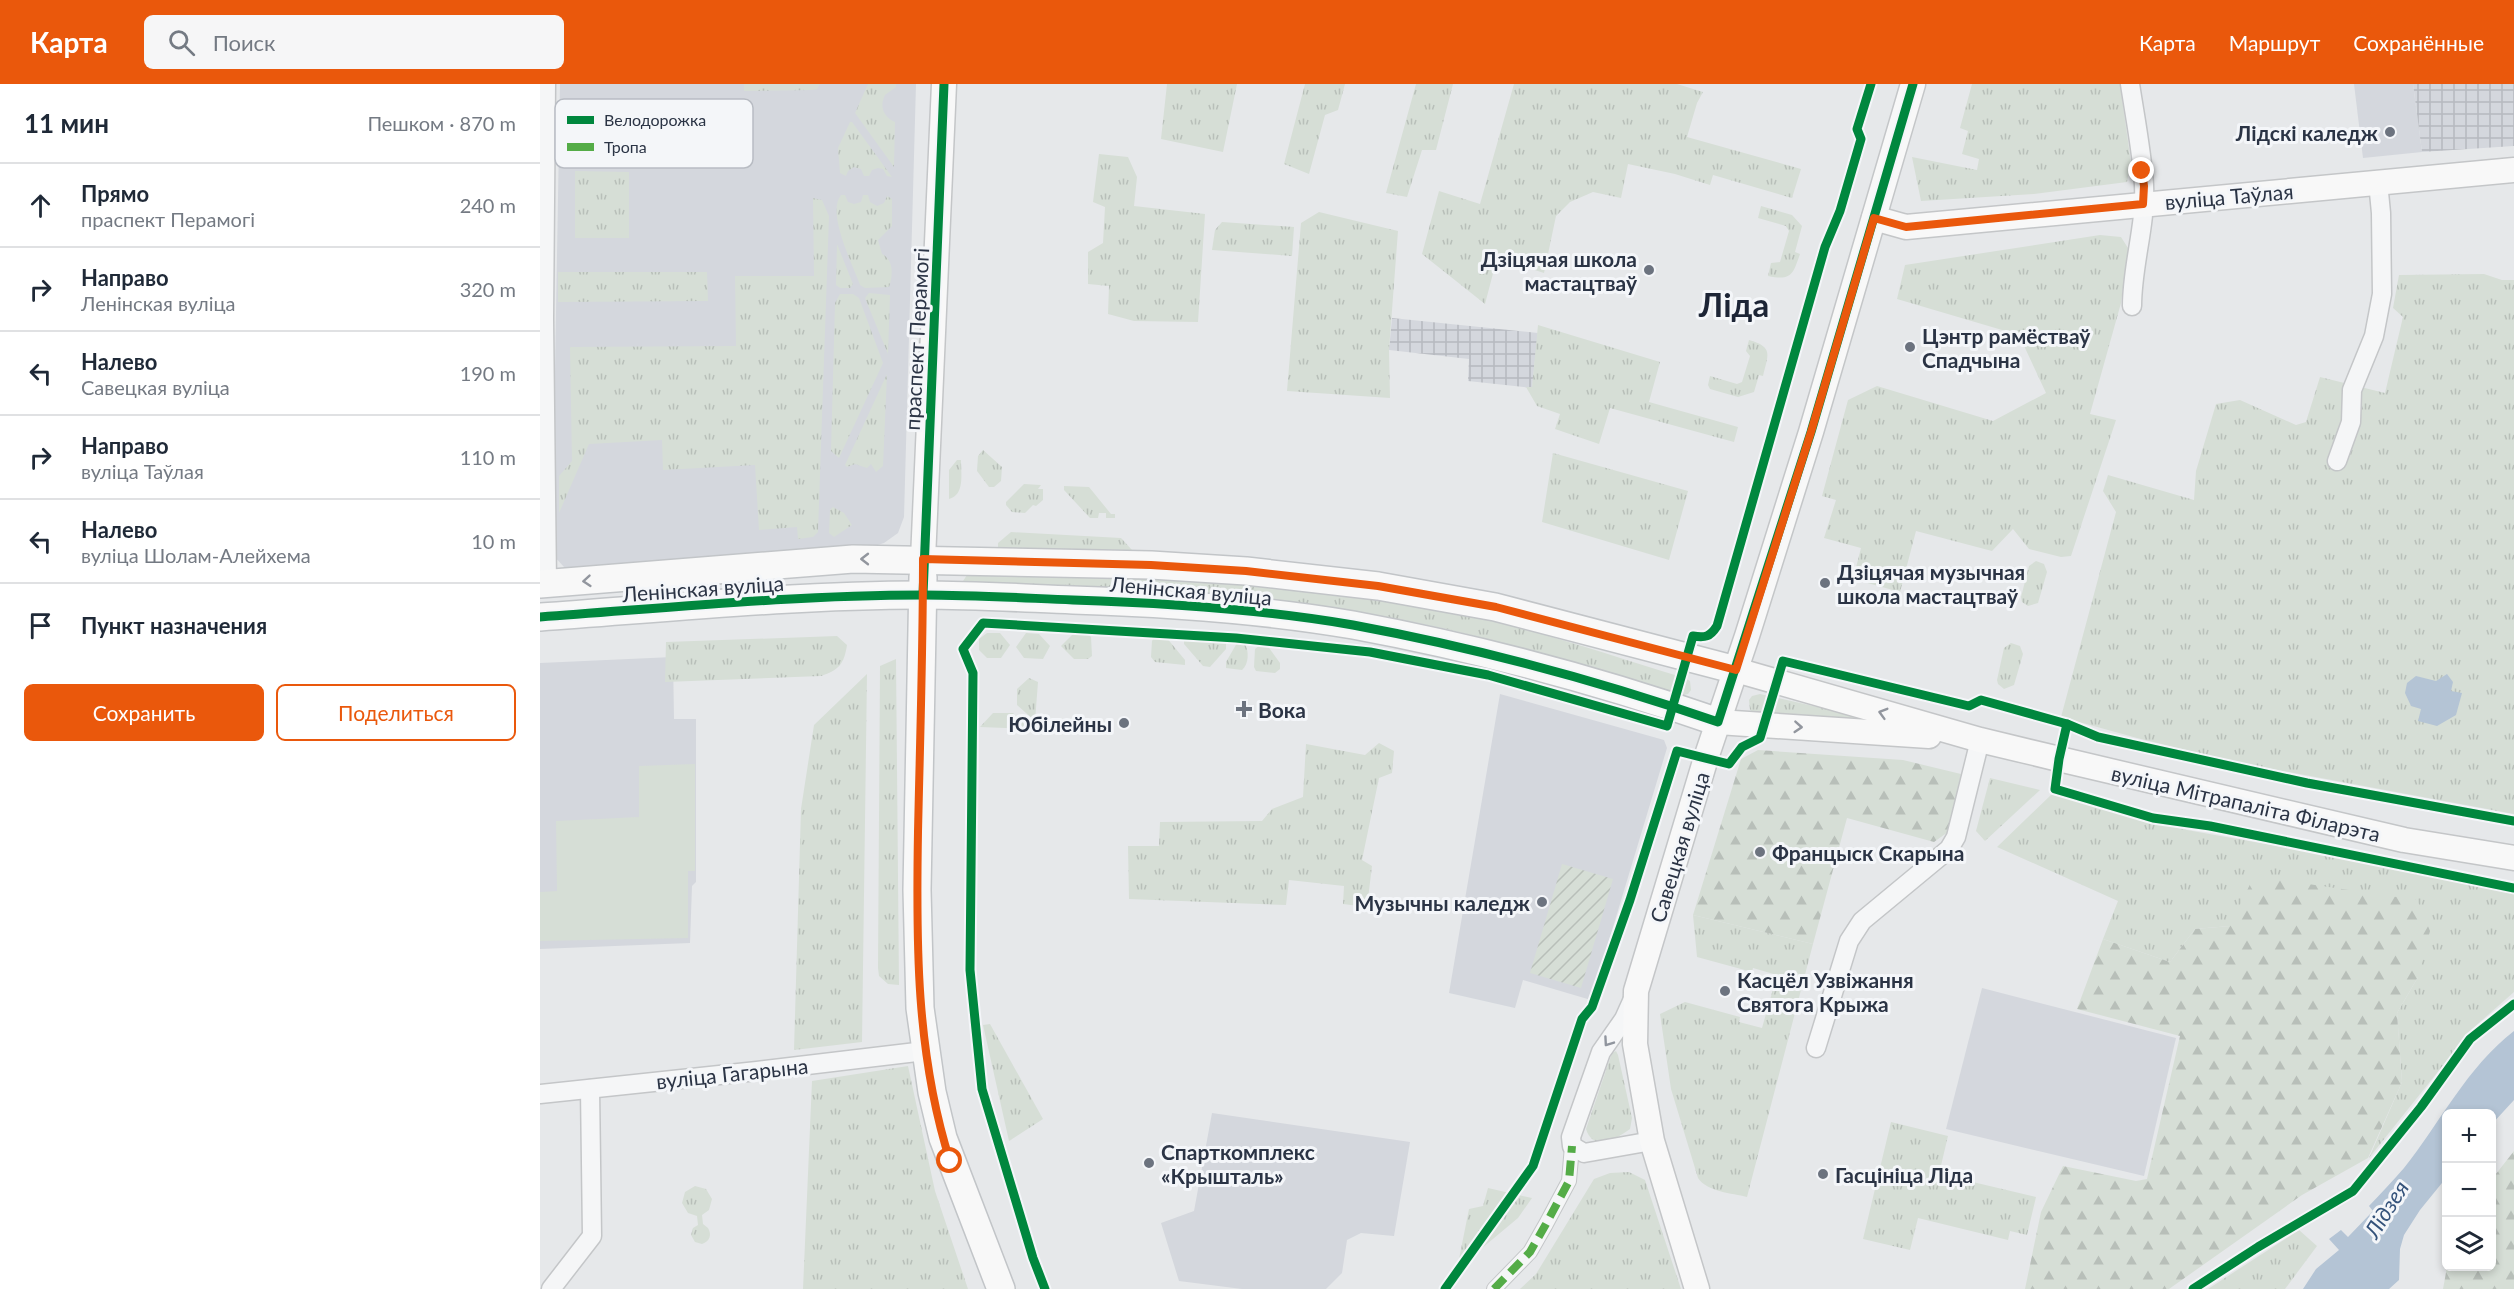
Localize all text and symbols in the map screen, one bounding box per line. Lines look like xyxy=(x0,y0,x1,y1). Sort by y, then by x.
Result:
search box xyxy=(144,15,564,69)
text: Карта xyxy=(30,25,108,59)
icon: search xyxy=(165,26,198,59)
text: Поиск xyxy=(213,29,276,56)
text: Карта xyxy=(2139,30,2196,55)
text: Маршрут xyxy=(2229,30,2320,55)
text: Сохранённые xyxy=(2353,30,2484,55)
legend xyxy=(555,99,753,168)
text: 11 мин xyxy=(24,107,109,139)
text: Велодорожка xyxy=(604,110,706,129)
text: Пешком · 870 m xyxy=(367,111,516,135)
place label: Лідскі каледж xyxy=(2235,120,2378,145)
marker: Лідскі каледж xyxy=(2383,125,2397,139)
text: Тропа xyxy=(604,137,647,156)
route end xyxy=(2128,157,2154,183)
street label: вуліца Таўлая xyxy=(2164,178,2294,214)
text: Прямо xyxy=(81,180,149,207)
icon: ahead xyxy=(24,189,57,222)
text: 240 m xyxy=(460,193,516,217)
text: праспект Перамогі xyxy=(81,207,255,231)
place label: Дзіцячая школа мастацтваў xyxy=(1481,246,1638,295)
street label: праспект Перамогі xyxy=(899,247,933,431)
marker: Дзіцячая школа мастацтваў xyxy=(1642,263,1656,277)
text: Направо xyxy=(81,264,169,291)
icon: right xyxy=(24,273,57,306)
text: 320 m xyxy=(460,277,516,301)
district label: Ліда xyxy=(1698,284,1769,324)
text: Ленінская вуліца xyxy=(81,291,235,315)
place label: Цэнтр рамёстваў Спадчына xyxy=(1922,323,2091,372)
marker: Цэнтр рамёстваў Спадчына xyxy=(1903,340,1917,354)
text: Налево xyxy=(81,348,157,375)
icon: left xyxy=(24,357,57,390)
text: 190 m xyxy=(460,361,516,385)
text: Савецкая вуліца xyxy=(81,375,230,399)
text: Направо xyxy=(81,432,169,459)
icon: right xyxy=(24,441,57,474)
text: 110 m xyxy=(460,445,516,469)
text: вуліца Таўлая xyxy=(81,459,204,483)
text: Налево xyxy=(81,516,157,543)
icon: left xyxy=(24,525,57,558)
text: 10 m xyxy=(471,529,516,553)
text: вуліца Шолам-Алейхема xyxy=(81,543,311,567)
one-way arrow xyxy=(860,553,869,565)
place label: Дзіцячая музычная школа мастацтваў xyxy=(1837,559,2025,608)
street label: Ленінская вуліца xyxy=(620,570,785,606)
street label: Ленінская вуліца xyxy=(1108,570,1273,610)
one-way arrow xyxy=(582,574,591,587)
marker: Дзіцячая музычная школа мастацтваў xyxy=(1818,576,1832,590)
icon: arrive xyxy=(24,609,57,642)
text: Пункт назначения xyxy=(81,612,267,639)
button: Сохранить xyxy=(24,684,264,741)
button: Поделиться xyxy=(276,684,516,741)
place label: Вока xyxy=(1258,697,1306,722)
marker: Вока xyxy=(1235,700,1253,718)
one-way arrow xyxy=(1878,707,1888,720)
place label: Юбілейны xyxy=(1008,711,1112,736)
marker: Юбілейны xyxy=(1117,716,1131,730)
one-way arrow xyxy=(1793,721,1802,734)
street label: вуліца Мітрапаліта Філарэта xyxy=(2109,760,2383,846)
street label: Савецкая вуліца xyxy=(1644,769,1714,925)
place label: Францыск Скарына xyxy=(1772,840,1965,865)
marker: Францыск Скарына xyxy=(1753,845,1767,859)
place label: Музычны каледж xyxy=(1354,890,1530,915)
marker: Музычны каледж xyxy=(1535,895,1549,909)
place label: Касцёл Узвіжання Святога Крыжа xyxy=(1737,967,1914,1016)
marker: Касцёл Узвіжання Святога Крыжа xyxy=(1718,984,1732,998)
one-way arrow xyxy=(1604,1035,1615,1046)
street label: вуліца Гагарына xyxy=(655,1053,809,1093)
map controls xyxy=(2442,1109,2496,1271)
button: + xyxy=(2442,1109,2496,1163)
place label: Спарткомплекс «Крышталь» xyxy=(1161,1139,1315,1188)
route start xyxy=(936,1147,962,1173)
marker: Спарткомплекс «Крышталь» xyxy=(1142,1156,1156,1170)
place label: Гасцініца Ліда xyxy=(1835,1162,1973,1187)
button: − xyxy=(2442,1163,2496,1217)
marker: Гасцініца Ліда xyxy=(1816,1167,1830,1181)
water label: Лідзея xyxy=(2358,1175,2414,1243)
button: layers xyxy=(2442,1217,2496,1271)

